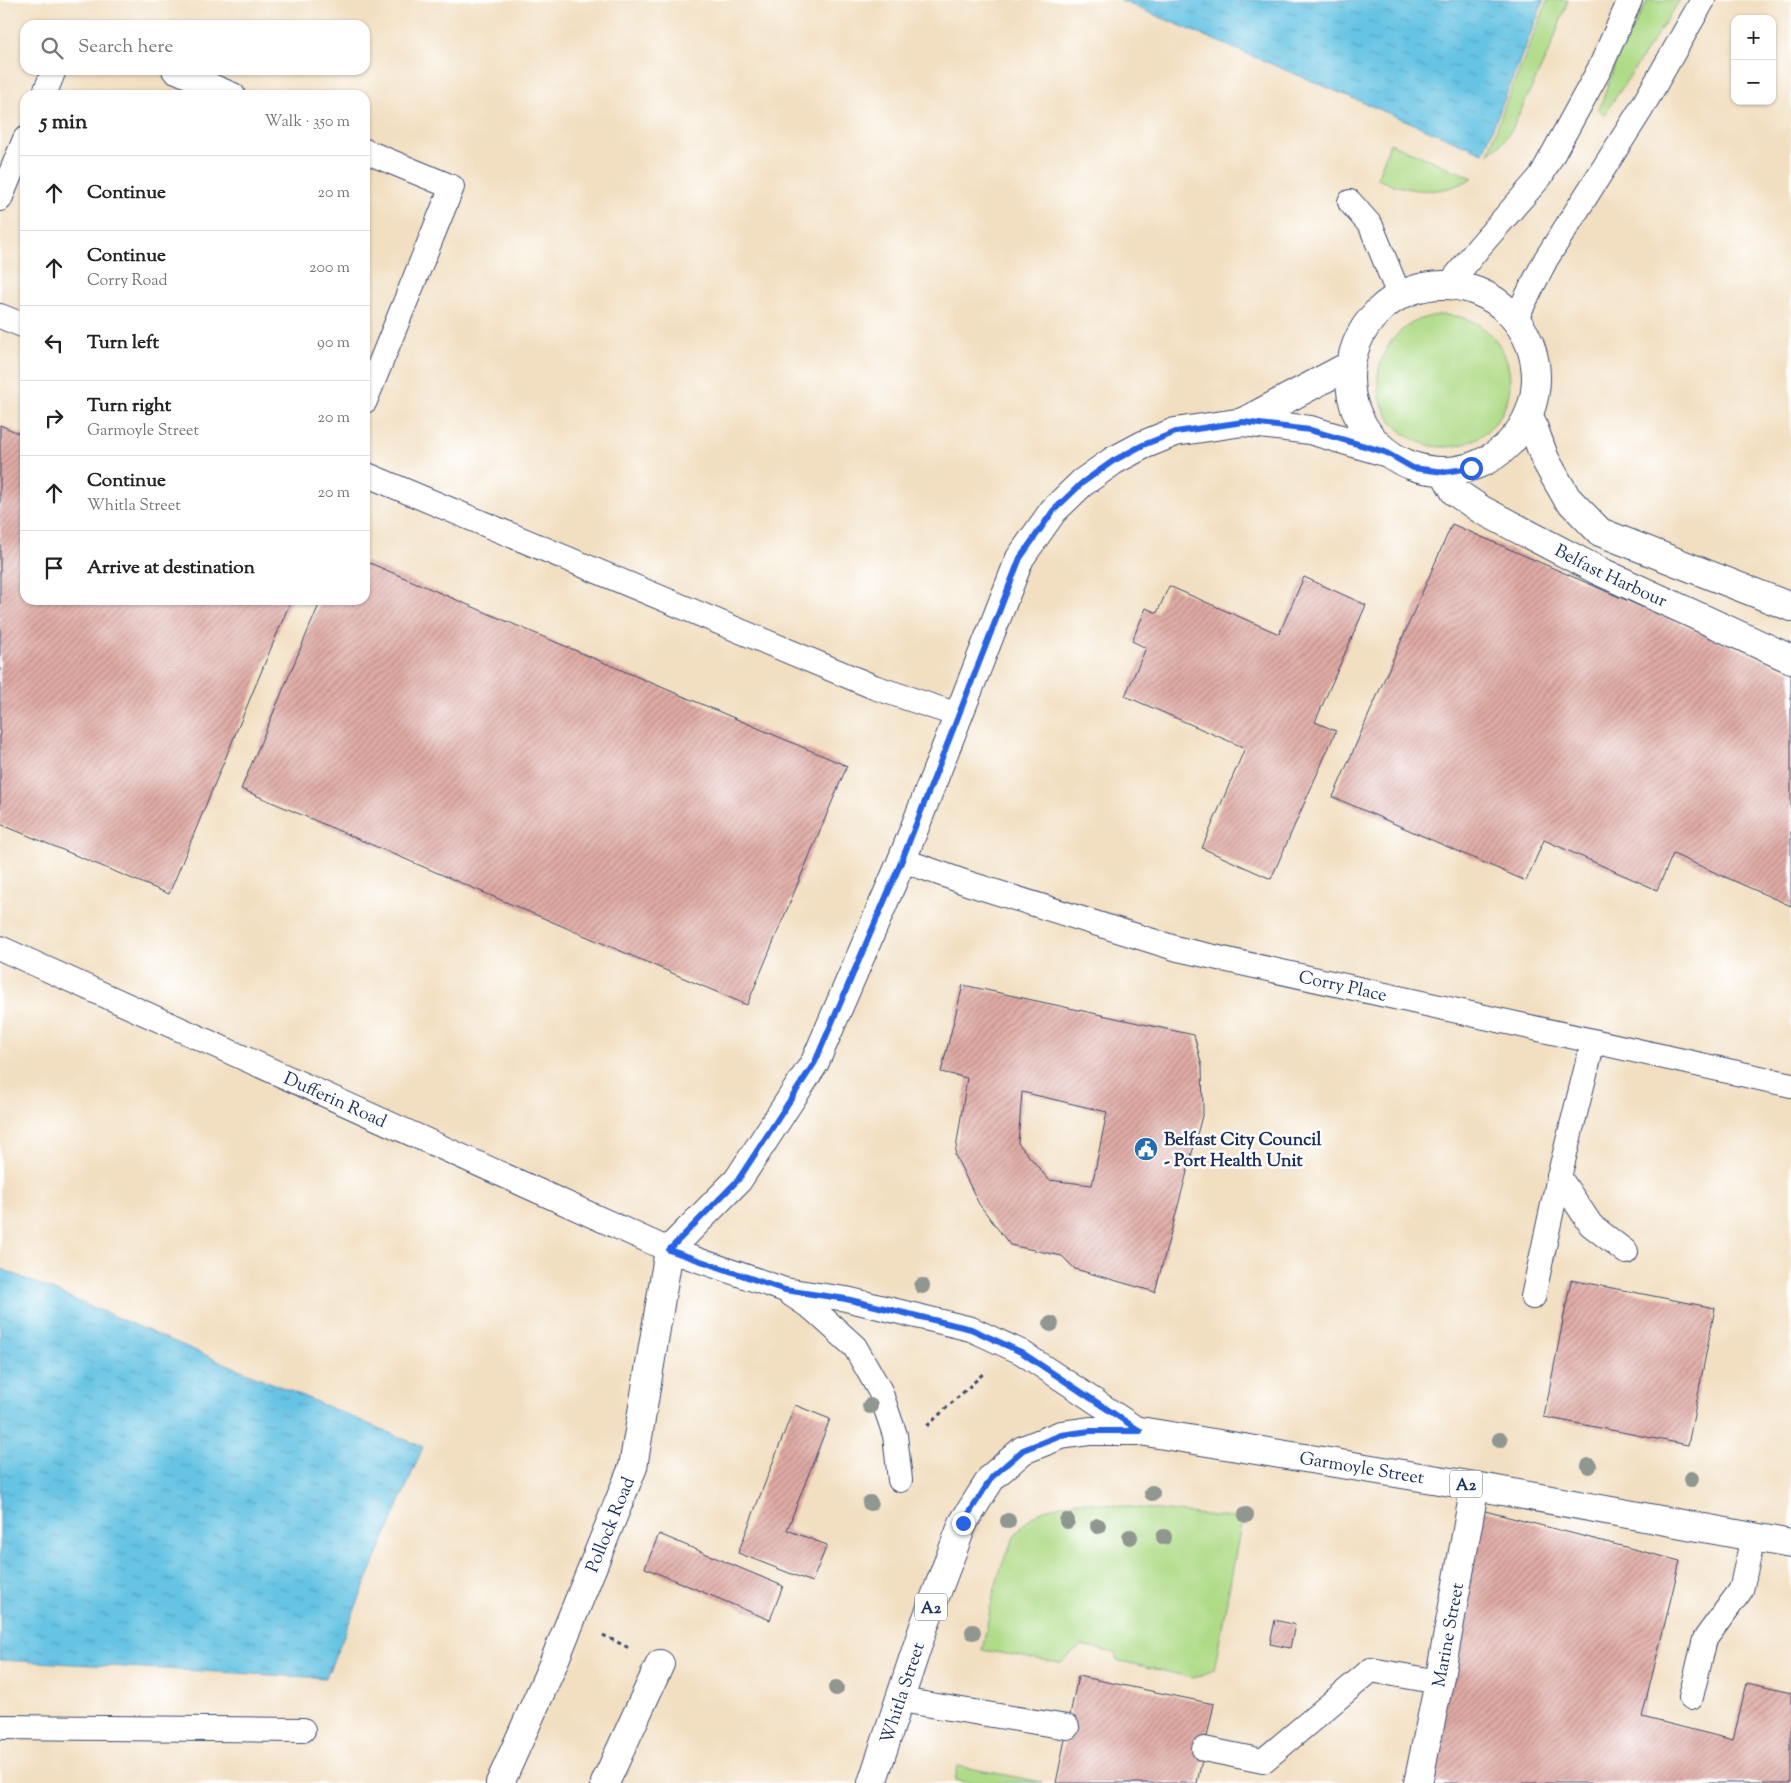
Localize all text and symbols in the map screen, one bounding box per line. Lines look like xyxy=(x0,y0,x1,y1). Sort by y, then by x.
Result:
map controls xyxy=(1731,15,1776,105)
button: + xyxy=(1731,15,1776,60)
search box xyxy=(20,20,370,75)
icon: search xyxy=(38,34,66,62)
text: Search here xyxy=(78,34,173,61)
button: − xyxy=(1731,60,1776,105)
text: 5 min xyxy=(40,108,87,138)
text: Walk · 350 m xyxy=(265,111,350,134)
icon: ahead xyxy=(40,179,68,207)
text: Continue xyxy=(87,180,166,207)
text: 20 m xyxy=(317,182,350,205)
text: Continue xyxy=(87,243,166,270)
icon: ahead xyxy=(40,254,68,282)
text: 200 m xyxy=(309,257,350,280)
text: Corry Road xyxy=(87,270,168,293)
icon: left xyxy=(40,329,68,357)
text: Turn left xyxy=(87,330,159,357)
text: 90 m xyxy=(317,332,350,355)
text: Turn right xyxy=(87,393,171,420)
icon: right xyxy=(40,404,68,432)
text: 20 m xyxy=(317,407,350,430)
text: Garmoyle Street xyxy=(87,420,199,443)
route start xyxy=(1460,457,1483,480)
text: Continue xyxy=(87,468,166,495)
icon: ahead xyxy=(40,479,68,507)
text: 20 m xyxy=(317,482,350,505)
text: Whitla Street xyxy=(87,495,181,518)
street label: Belfast Harbour xyxy=(1549,539,1671,615)
icon: arrive xyxy=(40,554,68,582)
text: Arrive at destination xyxy=(87,555,255,582)
street label: Corry Place xyxy=(1296,965,1389,1010)
street label: Dufferin Road xyxy=(279,1067,390,1136)
place label: Belfast City Council - Port Health Unit xyxy=(1164,1128,1322,1175)
public building icon: Belfast City Council - Port Health Unit xyxy=(1133,1136,1159,1162)
street label: Garmoyle Street xyxy=(1297,1446,1426,1492)
road number: A2 xyxy=(1450,1470,1482,1498)
street label: Pollock Road xyxy=(581,1473,643,1577)
route end xyxy=(952,1512,975,1535)
street label: Marine Street xyxy=(1427,1581,1472,1690)
road number: A2 xyxy=(915,1594,947,1620)
street label: Whitla Street xyxy=(875,1639,933,1748)

